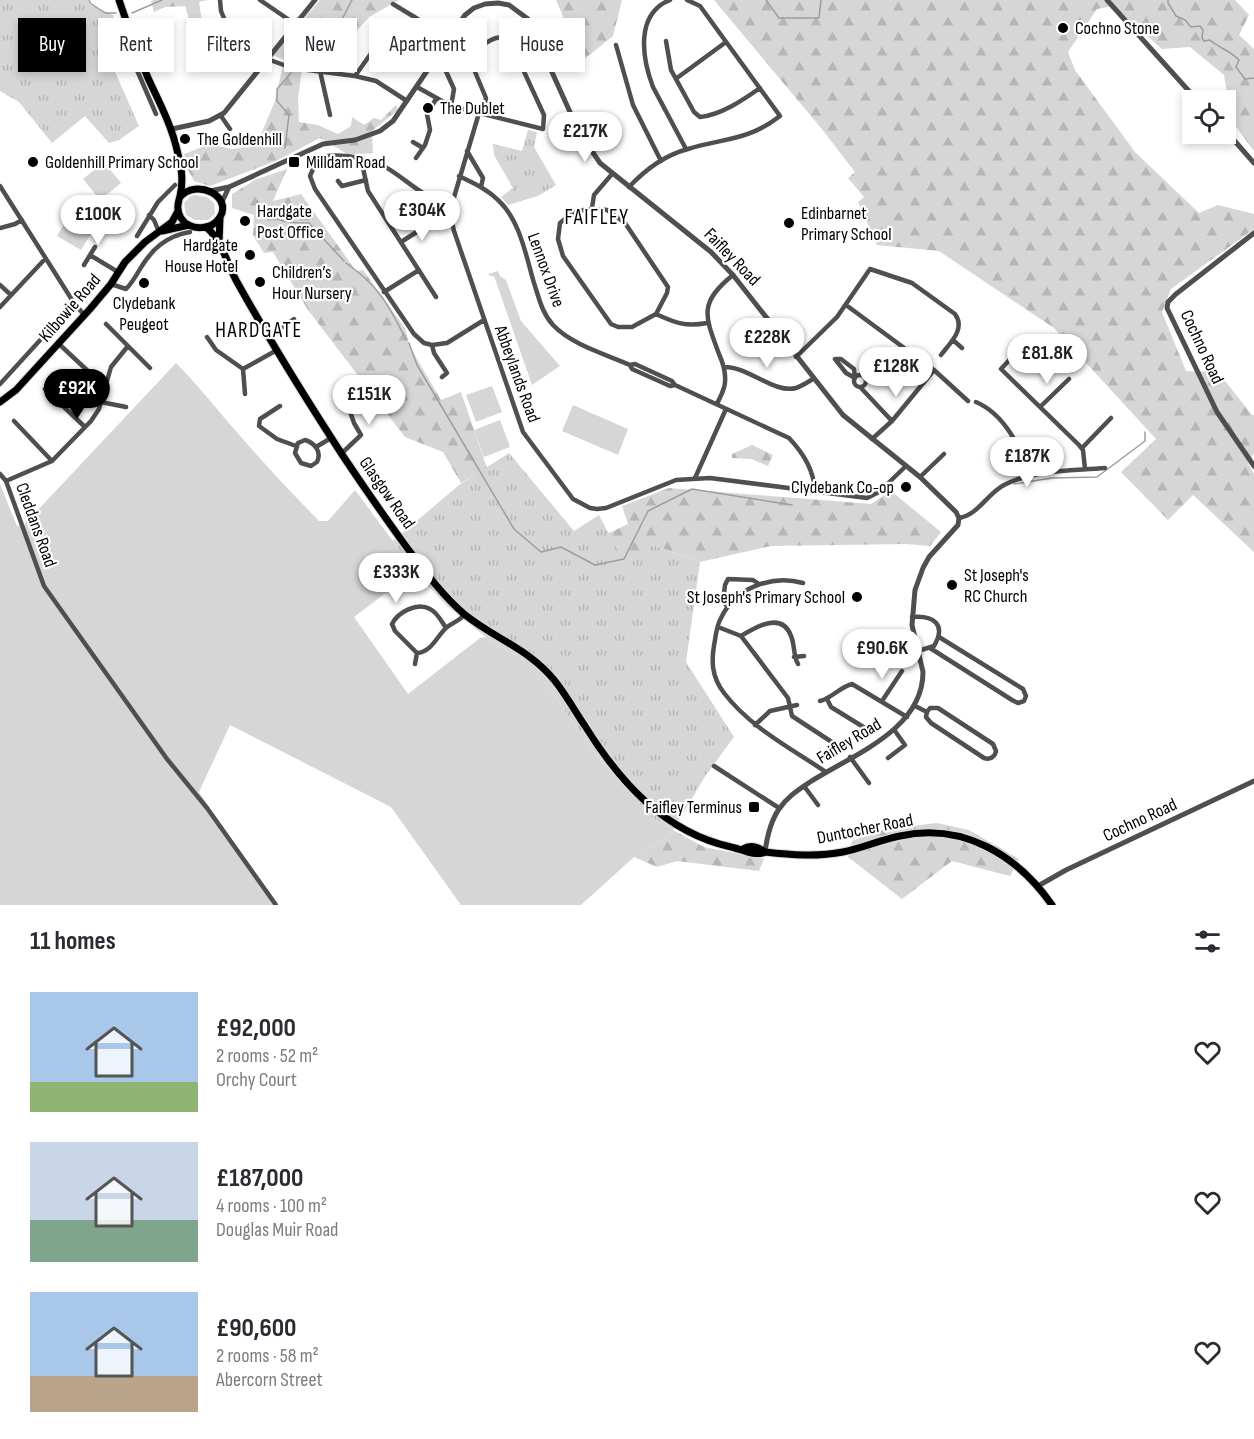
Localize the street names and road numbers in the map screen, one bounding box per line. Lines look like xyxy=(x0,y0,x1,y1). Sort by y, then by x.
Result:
street label: Faifley Road xyxy=(700,224,764,290)
street label: Lennox Drive xyxy=(523,230,569,310)
street label: Kilbowie Road xyxy=(35,270,105,346)
street label: Cochno Road xyxy=(1176,307,1228,387)
street label: Abbeylands Road xyxy=(489,322,544,425)
street label: Glasgow Road xyxy=(355,453,419,533)
street label: Cleddans Road xyxy=(11,480,61,570)
street label: Faifley Road xyxy=(813,714,885,768)
street label: Cochno Road xyxy=(1100,794,1180,846)
street label: Duntocher Road xyxy=(815,809,915,849)

